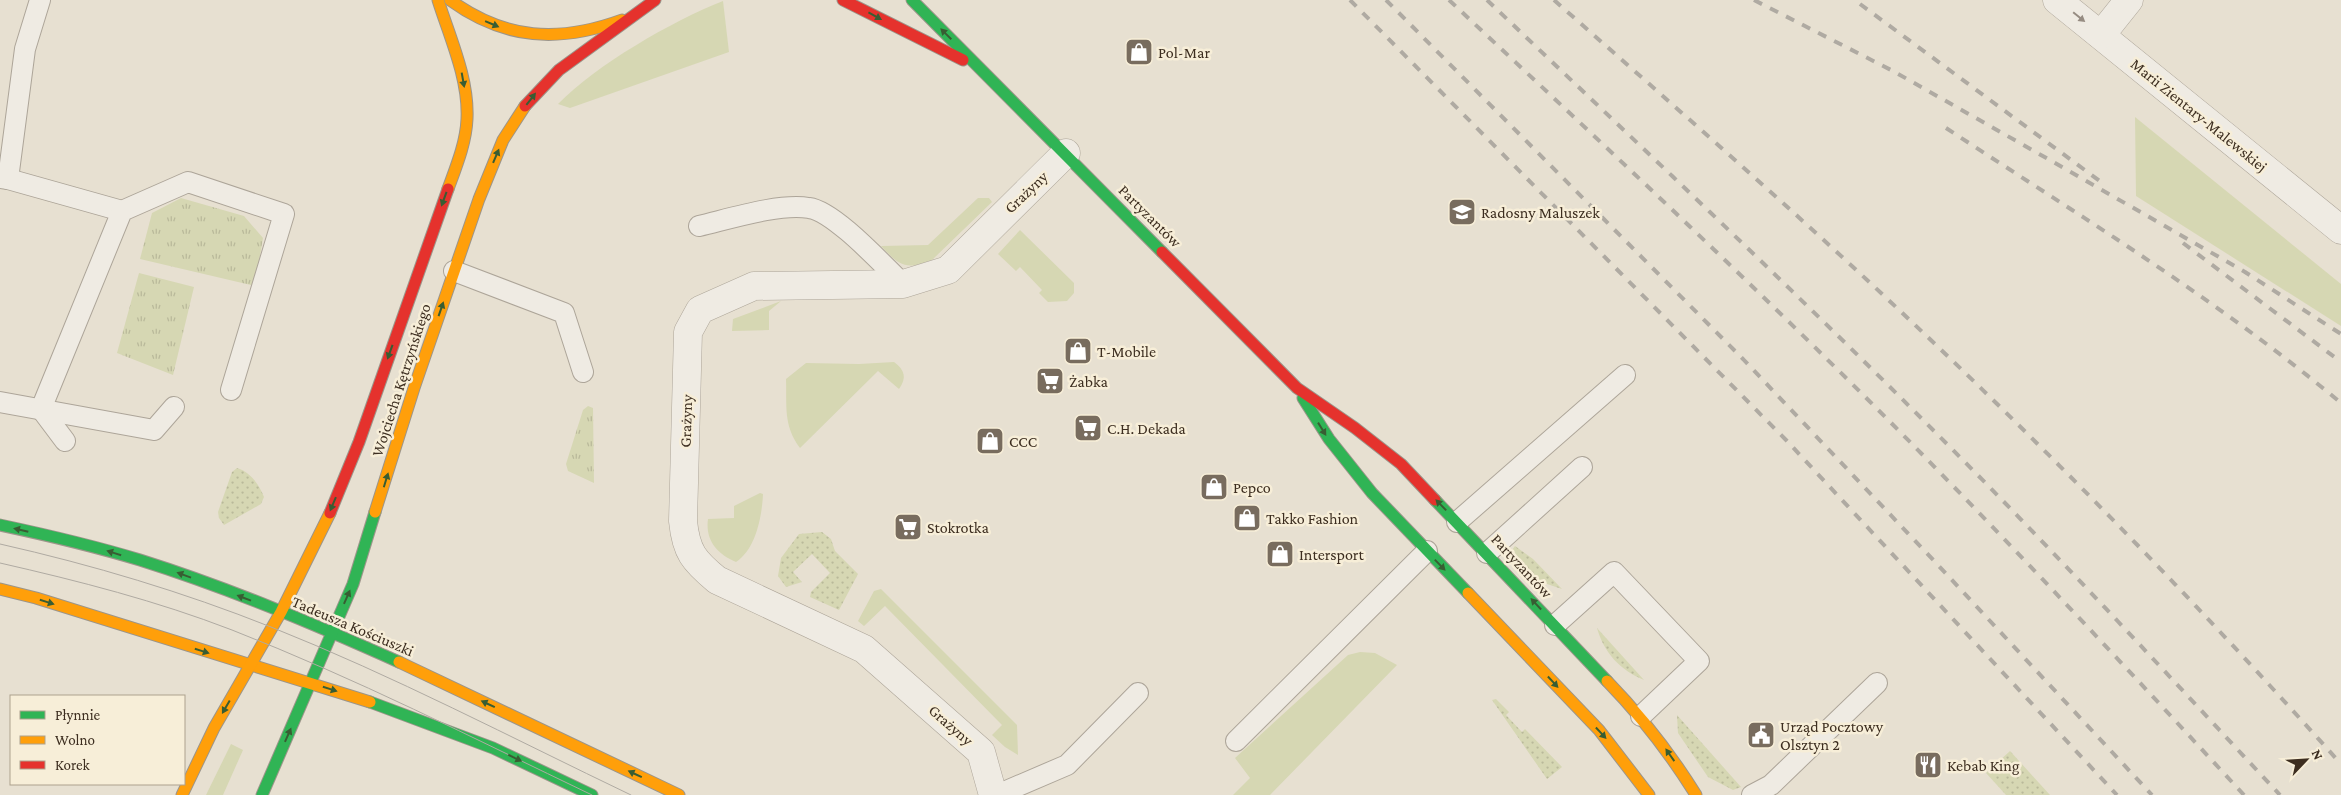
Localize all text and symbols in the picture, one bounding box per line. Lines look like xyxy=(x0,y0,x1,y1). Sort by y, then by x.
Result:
one-way arrow xyxy=(868,11,881,20)
one-way arrow xyxy=(2072,12,2085,23)
one-way arrow xyxy=(485,20,500,28)
one-way arrow xyxy=(940,28,952,40)
shop icon: Pol-Mar xyxy=(1124,37,1154,67)
place label: Pol-Mar xyxy=(1158,44,1210,61)
street label: Marii Zientary-Malewskiej xyxy=(2127,55,2270,176)
one-way arrow xyxy=(459,72,467,88)
one-way arrow xyxy=(525,93,536,106)
one-way arrow xyxy=(493,149,501,163)
street label: Grażyny xyxy=(1001,167,1052,217)
street label: Partyzantów xyxy=(1115,181,1185,252)
one-way arrow xyxy=(440,191,447,206)
school or university icon: Radosny Maluszek xyxy=(1447,197,1477,227)
place label: Radosny Maluszek xyxy=(1481,204,1600,222)
street label: Wojciecha Kętrzyńskiego xyxy=(368,301,435,459)
one-way arrow xyxy=(437,301,445,316)
shop icon: T-Mobile xyxy=(1063,336,1093,366)
place label: T-Mobile xyxy=(1097,343,1156,360)
one-way arrow xyxy=(386,345,394,360)
supermarket icon: Żabka xyxy=(1035,366,1065,396)
place label: Żabka xyxy=(1069,373,1109,390)
street label: Grażyny xyxy=(677,394,696,448)
supermarket icon: C.H. Dekada xyxy=(1073,413,1103,443)
place label: C.H. Dekada xyxy=(1107,420,1186,437)
one-way arrow xyxy=(1318,423,1327,436)
shop icon: CCC xyxy=(975,426,1005,456)
place label: CCC xyxy=(1009,433,1037,450)
shop icon: Pepco xyxy=(1199,472,1229,502)
one-way arrow xyxy=(382,473,390,488)
place label: Pepco xyxy=(1233,479,1271,497)
one-way arrow xyxy=(329,497,337,511)
one-way arrow xyxy=(1435,500,1447,512)
shop icon: Takko Fashion xyxy=(1232,503,1262,533)
place label: Takko Fashion xyxy=(1266,510,1359,527)
supermarket icon: Stokrotka xyxy=(893,512,923,542)
place label: Stokrotka xyxy=(927,519,989,536)
one-way arrow xyxy=(13,526,28,534)
street label: Partyzantów xyxy=(1487,531,1556,602)
shop icon: Intersport xyxy=(1265,539,1295,569)
place label: Intersport xyxy=(1299,546,1365,564)
one-way arrow xyxy=(106,548,121,556)
one-way arrow xyxy=(1434,559,1446,571)
one-way arrow xyxy=(176,571,191,579)
one-way arrow xyxy=(343,590,351,604)
street label: Tadeusza Kościuszki xyxy=(290,593,416,659)
one-way arrow xyxy=(237,594,252,601)
one-way arrow xyxy=(40,598,55,606)
one-way arrow xyxy=(1530,599,1542,611)
one-way arrow xyxy=(195,647,210,655)
one-way arrow xyxy=(1547,676,1559,688)
one-way arrow xyxy=(323,686,338,694)
legend xyxy=(10,695,185,785)
one-way arrow xyxy=(481,700,495,708)
one-way arrow xyxy=(221,701,230,714)
street label: Grażyny xyxy=(925,701,977,750)
text: Płynnie xyxy=(55,707,101,724)
place label: Urząd Pocztowy Olsztyn 2 xyxy=(1780,718,1884,754)
public building icon: Urząd Pocztowy Olsztyn 2 xyxy=(1746,720,1776,750)
one-way arrow xyxy=(1595,727,1607,739)
one-way arrow xyxy=(284,728,292,742)
text: Wolno xyxy=(55,732,95,748)
north arrow xyxy=(2281,735,2331,785)
text: N xyxy=(2309,747,2327,763)
one-way arrow xyxy=(1665,748,1675,761)
restaurant icon: Kebab King xyxy=(1913,750,1943,780)
one-way arrow xyxy=(508,755,522,763)
text: Korek xyxy=(55,757,90,773)
place label: Kebab King xyxy=(1947,757,2020,775)
one-way arrow xyxy=(628,770,642,778)

